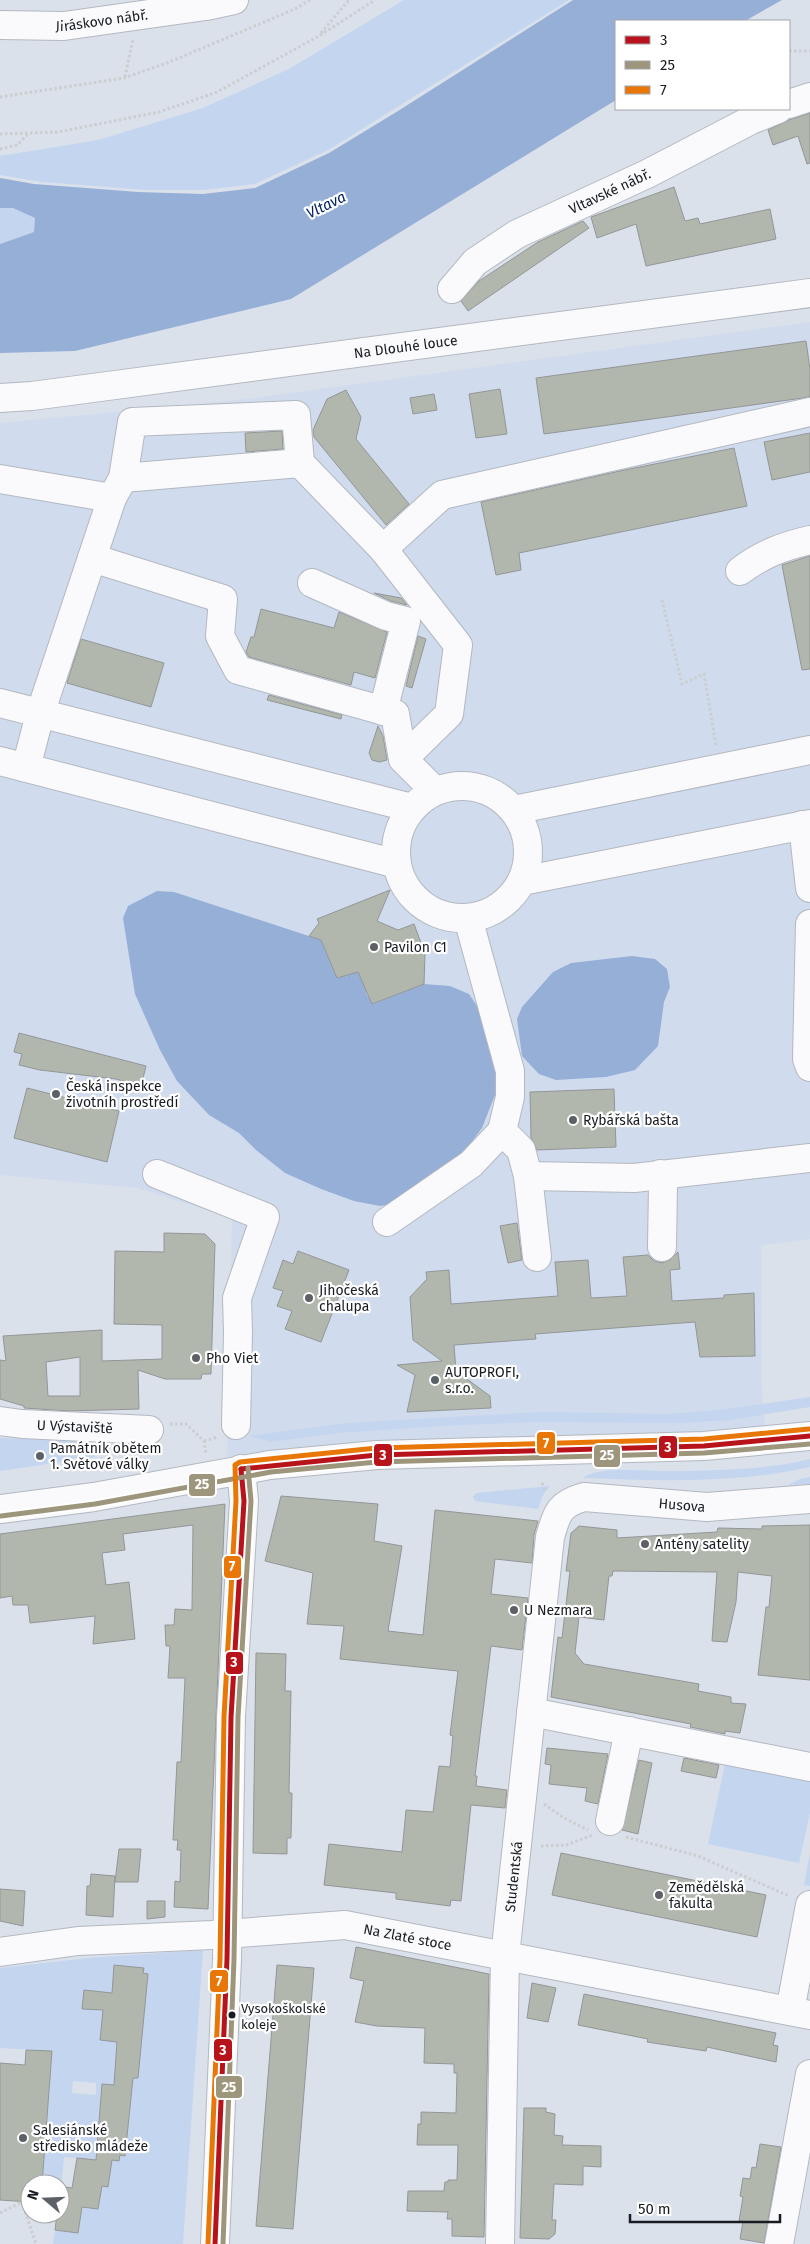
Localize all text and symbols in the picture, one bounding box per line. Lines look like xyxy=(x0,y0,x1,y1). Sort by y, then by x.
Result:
street label: Jiráskovo nábř. xyxy=(55,6,149,35)
legend xyxy=(615,20,790,110)
text: 3 xyxy=(660,31,668,49)
text: 25 xyxy=(660,56,675,74)
text: 7 xyxy=(660,81,667,99)
street label: Vltavské nábř. xyxy=(566,166,654,218)
water label: Vltava xyxy=(303,188,349,222)
street label: Na Dlouhé louce xyxy=(353,332,459,362)
place label: Pavilon C1 xyxy=(384,939,447,956)
marker: Pavilon C1 xyxy=(368,941,380,953)
place label: Česká inspekce životníh prostředí xyxy=(66,1077,179,1111)
marker: Česká inspekce životníh prostředí xyxy=(50,1088,62,1100)
place label: Rybářská bašta xyxy=(583,1112,679,1129)
marker: Rybářská bašta xyxy=(567,1114,579,1126)
place label: Jihočeská chalupa xyxy=(319,1282,379,1315)
marker: Jihočeská chalupa xyxy=(303,1292,315,1304)
place label: Pho Viet xyxy=(206,1350,259,1367)
marker: Pho Viet xyxy=(190,1352,202,1364)
place label: AUTOPROFI, s.r.o. xyxy=(445,1364,519,1397)
marker: AUTOPROFI, s.r.o. xyxy=(429,1374,441,1386)
street label: U Výstaviště xyxy=(36,1417,113,1437)
line badge: 7 xyxy=(536,1431,556,1455)
text: 7 xyxy=(543,1435,550,1452)
line badge: 3 xyxy=(658,1435,678,1459)
text: 3 xyxy=(663,1439,672,1456)
place label: Památník obětem 1. Světové války xyxy=(50,1440,161,1473)
line badge: 3 xyxy=(373,1443,393,1467)
line badge: 25 xyxy=(593,1444,621,1468)
text: 3 xyxy=(378,1447,387,1464)
text: 25 xyxy=(600,1447,615,1464)
marker: Památník obětem 1. Světové války xyxy=(34,1450,46,1462)
line badge: 25 xyxy=(188,1473,216,1497)
text: 25 xyxy=(195,1476,210,1493)
street label: Husova xyxy=(658,1495,706,1516)
place label: Antény satelity xyxy=(655,1536,749,1553)
marker: Antény satelity xyxy=(639,1538,651,1550)
line badge: 7 xyxy=(223,1555,242,1579)
text: 7 xyxy=(229,1558,236,1575)
place label: U Nezmara xyxy=(524,1602,592,1619)
marker: U Nezmara xyxy=(508,1604,520,1616)
line badge: 3 xyxy=(225,1651,244,1675)
text: 3 xyxy=(229,1654,238,1671)
street label: Studentská xyxy=(502,1840,526,1913)
place label: Zemědělská fakulta xyxy=(669,1879,744,1912)
marker: Zemědělská fakulta xyxy=(653,1889,665,1901)
street label: Na Zlaté stoce xyxy=(362,1921,453,1954)
line badge: 7 xyxy=(209,1969,229,1993)
text: 7 xyxy=(216,1973,223,1990)
place label: Vysokoškolské koleje xyxy=(241,2001,326,2032)
marker: Vysokoškolské koleje xyxy=(227,2010,237,2020)
line badge: 3 xyxy=(213,2038,233,2062)
text: 3 xyxy=(218,2042,227,2059)
line badge: 25 xyxy=(215,2075,243,2099)
text: 25 xyxy=(222,2079,237,2096)
place label: Salesiánské středisko mládeže xyxy=(33,2122,148,2155)
marker: Salesiánské středisko mládeže xyxy=(17,2132,29,2144)
north arrow xyxy=(20,2174,70,2224)
text: N xyxy=(24,2188,43,2202)
scale bar xyxy=(630,2192,780,2224)
text: 50 m xyxy=(638,2200,671,2218)

